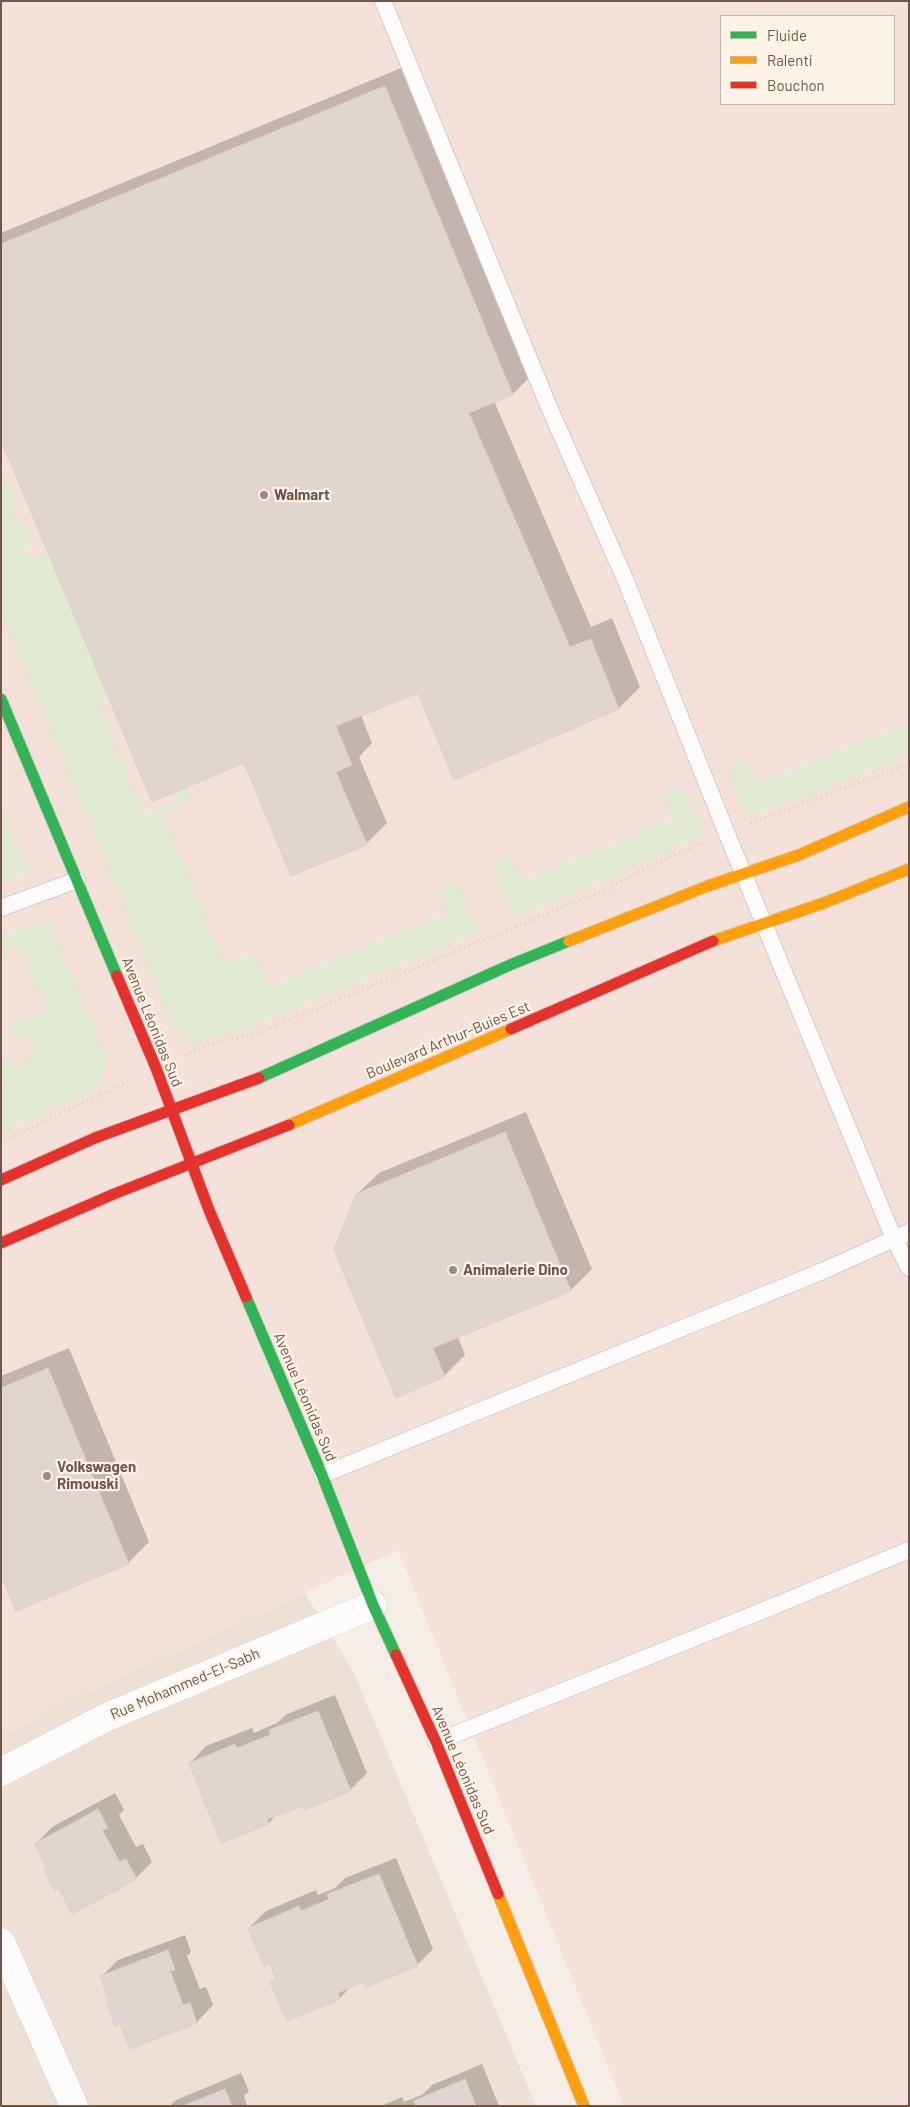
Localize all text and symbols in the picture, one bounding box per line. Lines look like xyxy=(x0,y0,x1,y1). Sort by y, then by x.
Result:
legend xyxy=(720,15,895,105)
text: Fluide xyxy=(767,26,807,44)
text: Ralenti xyxy=(767,51,813,69)
text: Bouchon xyxy=(767,76,825,94)
place label: Walmart xyxy=(274,486,330,504)
marker: Walmart xyxy=(258,489,270,501)
street label: Avenue Léonidas Sud xyxy=(118,954,186,1090)
street label: Boulevard Arthur-Buies Est xyxy=(363,997,533,1083)
place label: Animalerie Dino xyxy=(463,1261,568,1279)
marker: Animalerie Dino xyxy=(447,1264,459,1276)
street label: Avenue Léonidas Sud xyxy=(270,1330,340,1464)
place label: Volkswagen Rimouski xyxy=(57,1458,136,1493)
marker: Volkswagen Rimouski xyxy=(41,1470,53,1482)
street label: Rue Mohammed-El-Sabh xyxy=(107,1644,263,1724)
street label: Avenue Léonidas Sud xyxy=(428,1703,498,1837)

